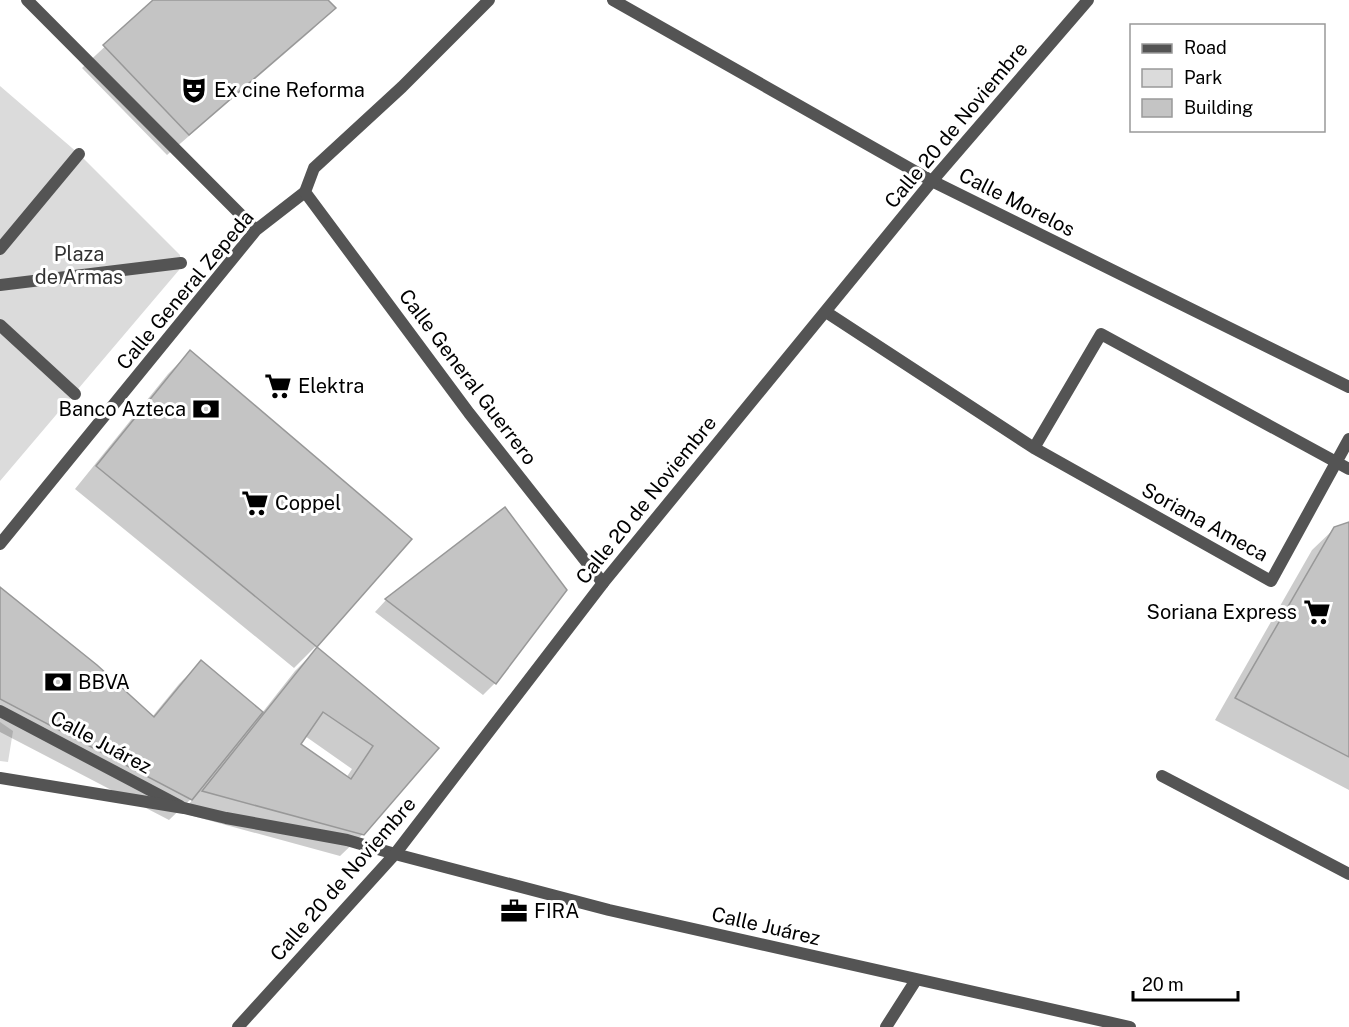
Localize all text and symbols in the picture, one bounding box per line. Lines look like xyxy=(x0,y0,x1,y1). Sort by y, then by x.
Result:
legend xyxy=(1130,24,1325,132)
street label: Calle 20 de Noviembre xyxy=(879,37,1033,213)
text: Road xyxy=(1184,37,1227,58)
text: Park xyxy=(1184,67,1222,88)
theatre icon: Ex cine Reforma xyxy=(179,75,209,105)
place label: Ex cine Reforma xyxy=(214,78,365,102)
text: Building xyxy=(1184,97,1253,118)
street label: Calle Morelos xyxy=(955,163,1079,241)
street label: Calle General Zepeda xyxy=(111,206,259,374)
park label: Plaza de Armas xyxy=(35,242,123,289)
street label: Calle General Guerrero xyxy=(394,284,542,470)
supermarket icon: Elektra xyxy=(263,371,293,401)
place label: Elektra xyxy=(298,374,364,398)
bank icon: Banco Azteca xyxy=(191,394,221,424)
place label: Banco Azteca xyxy=(59,397,186,421)
street label: Calle 20 de Noviembre xyxy=(571,411,721,589)
street label: Soriana Ameca xyxy=(1138,477,1272,567)
supermarket icon: Coppel xyxy=(240,488,270,518)
place label: Coppel xyxy=(275,491,341,515)
supermarket icon: Soriana Express xyxy=(1302,597,1332,627)
place label: Soriana Express xyxy=(1146,600,1297,624)
bank icon: BBVA xyxy=(43,667,73,697)
place label: BBVA xyxy=(78,670,130,694)
street label: Calle Juárez xyxy=(46,705,156,779)
street label: Calle 20 de Noviembre xyxy=(265,792,421,966)
office icon: FIRA xyxy=(499,896,529,926)
place label: FIRA xyxy=(534,899,579,923)
street label: Calle Juárez xyxy=(709,902,823,950)
scale bar xyxy=(1133,964,1238,1002)
text: 20 m xyxy=(1142,974,1184,995)

